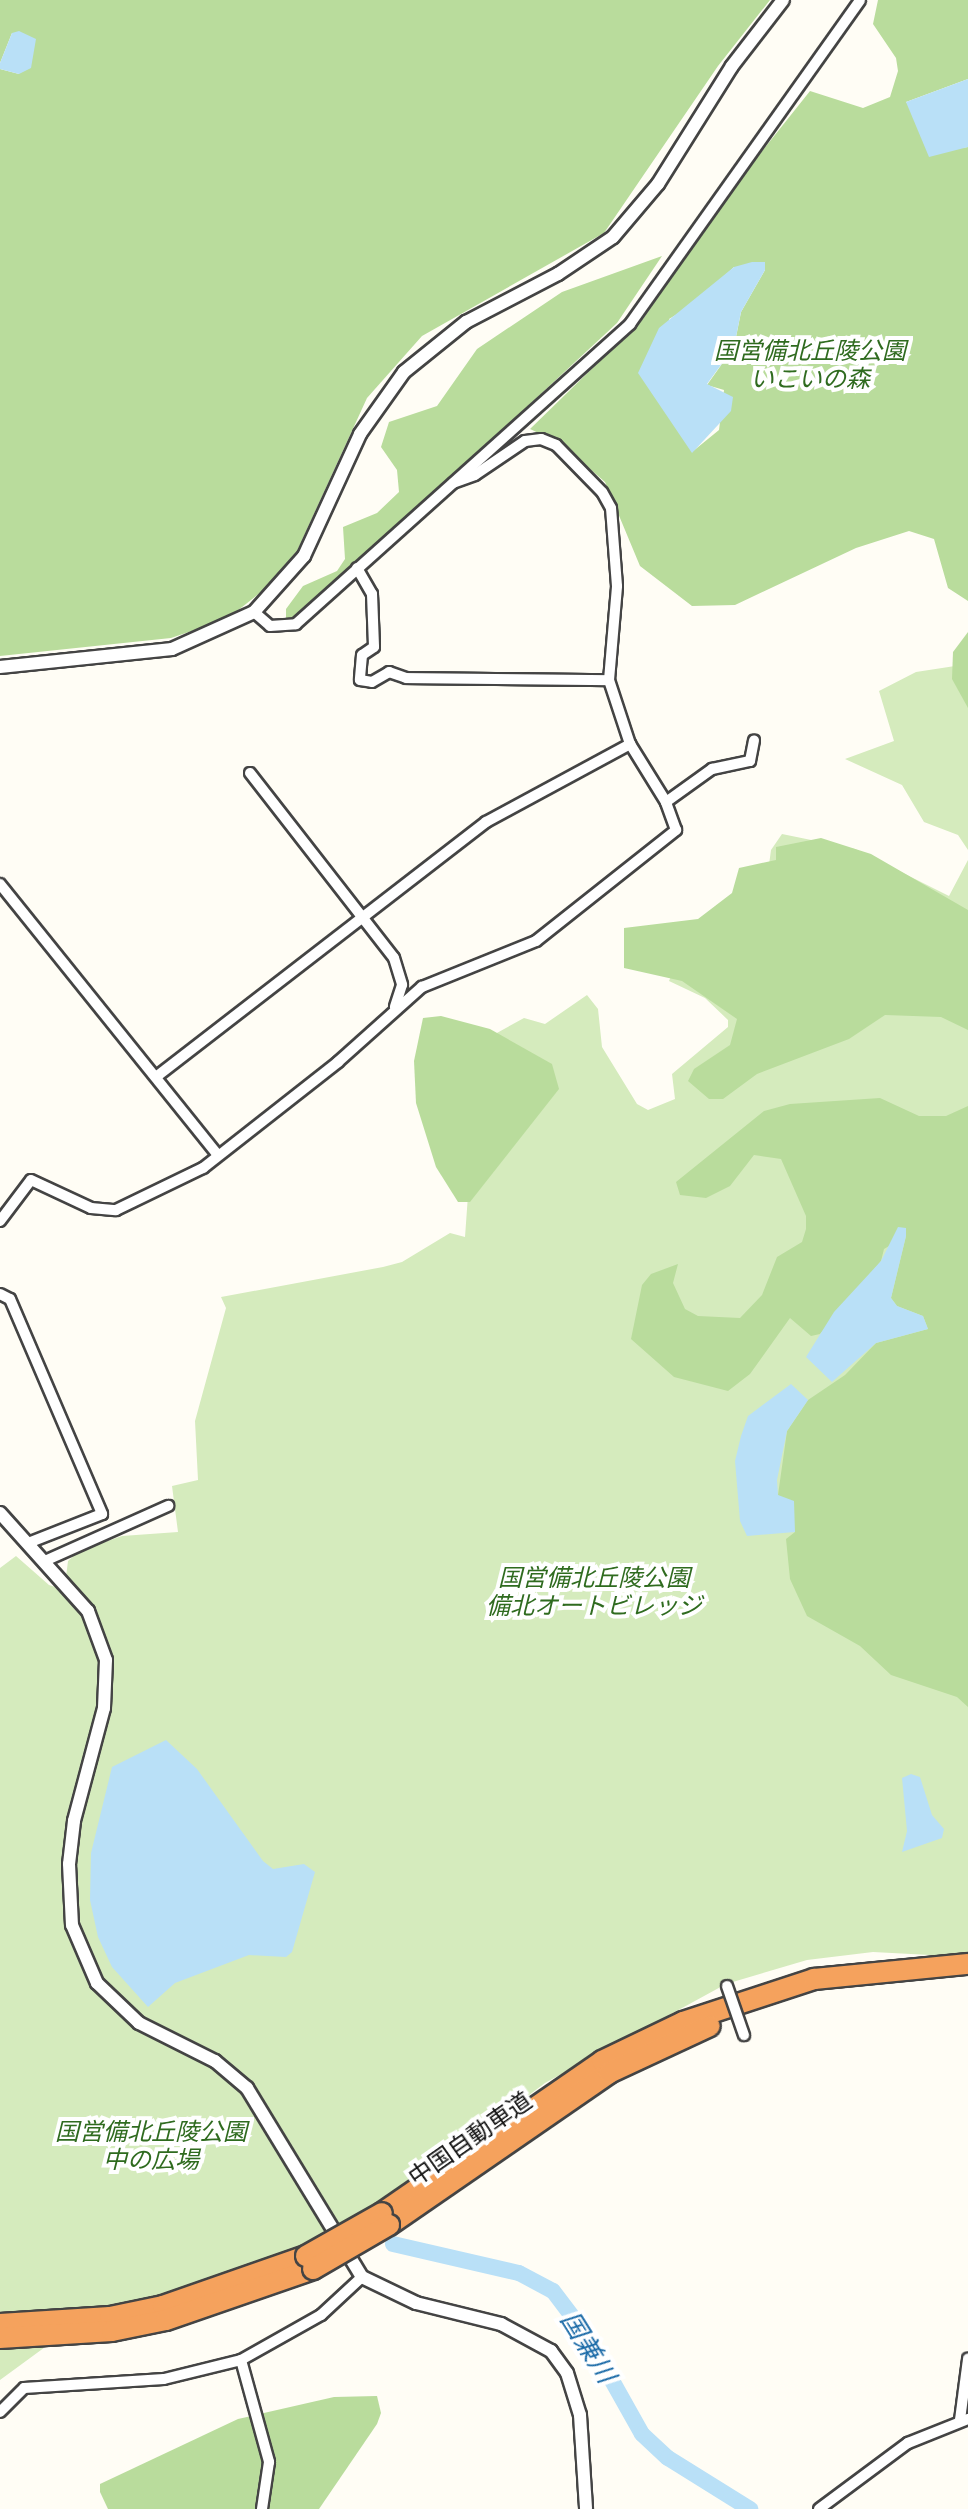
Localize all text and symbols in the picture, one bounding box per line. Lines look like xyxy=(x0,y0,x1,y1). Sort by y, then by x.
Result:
park label: 国営備北丘陵公園 いこいの森 xyxy=(714,335,906,391)
park label: 国営備北丘陵公園 備北オートビレッジ xyxy=(486,1562,702,1618)
street label: 中国自動車道 xyxy=(402,2084,536,2190)
park label: 国営備北丘陵公園 中の広場 xyxy=(55,2116,247,2172)
water label: 国兼川 xyxy=(556,2305,624,2387)

